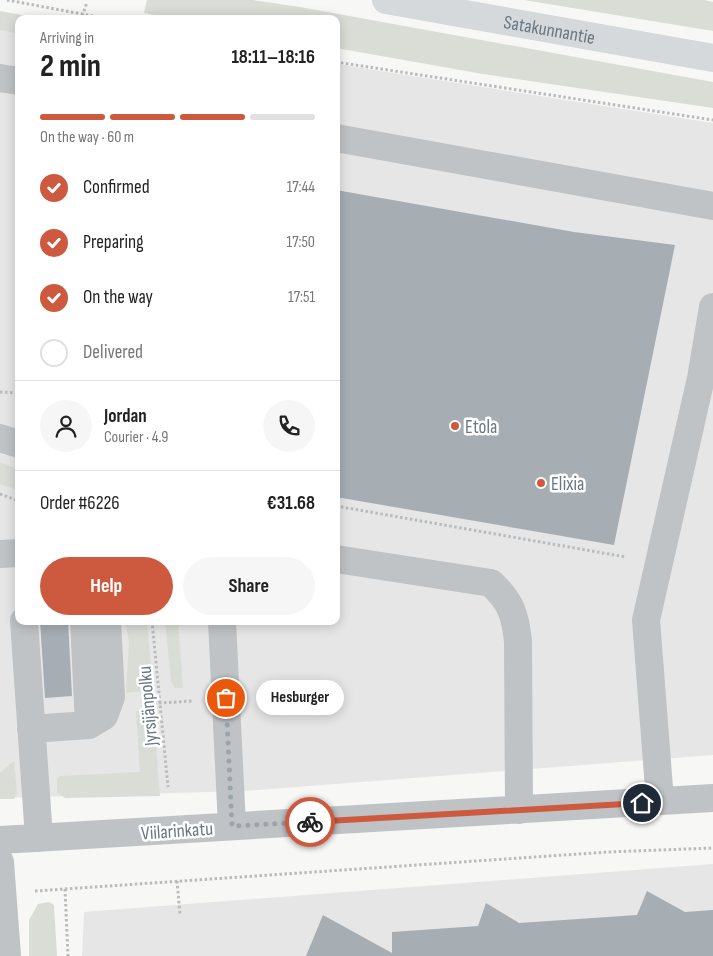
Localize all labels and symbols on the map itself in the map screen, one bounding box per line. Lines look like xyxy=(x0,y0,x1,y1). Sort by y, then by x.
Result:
street label: Satakunnantie xyxy=(502,11,597,50)
place label: Etola xyxy=(465,416,497,439)
marker: Etola xyxy=(449,420,461,432)
place label: Elixia xyxy=(551,473,584,496)
marker: Elixia xyxy=(535,477,547,489)
street label: Jyrsijänpolku xyxy=(134,665,164,748)
pin xyxy=(205,677,247,719)
callout: Hesburger xyxy=(256,680,344,716)
pin xyxy=(621,782,663,824)
courier xyxy=(285,797,335,847)
street label: Viilarinkatu xyxy=(140,818,214,845)

